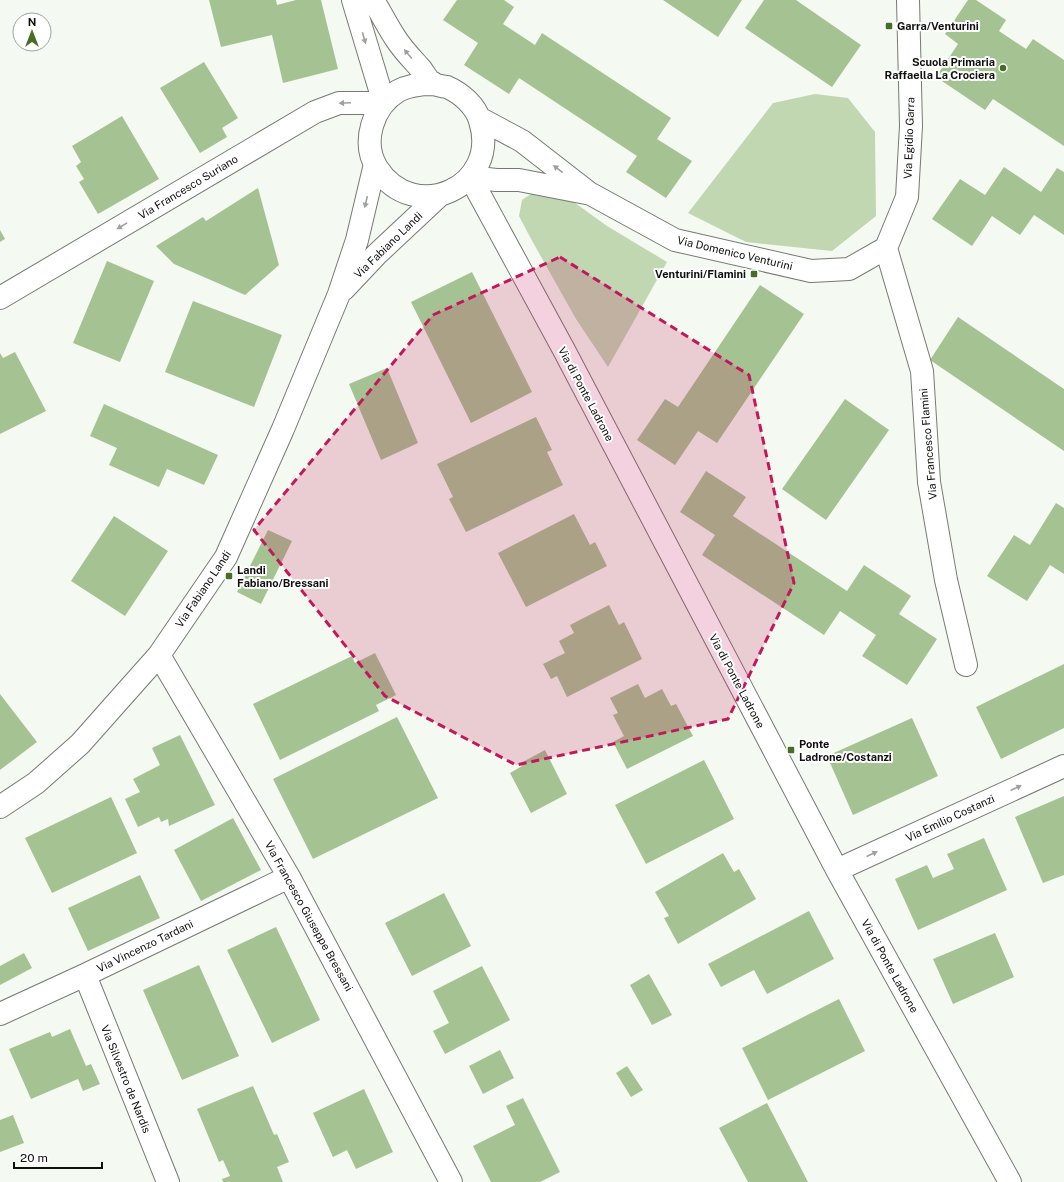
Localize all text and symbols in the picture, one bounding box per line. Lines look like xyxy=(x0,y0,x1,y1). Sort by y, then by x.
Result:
north arrow xyxy=(12,12,52,52)
text: N xyxy=(28,16,36,28)
place label: Garra/Venturini xyxy=(897,20,979,32)
marker: Garra/Venturini xyxy=(884,21,894,31)
one-way arrow xyxy=(361,32,367,44)
one-way arrow xyxy=(403,48,412,59)
place label: Scuola Primaria Raffaella La Crociera xyxy=(885,56,995,81)
marker: Scuola Primaria Raffaella La Crociera xyxy=(998,63,1008,73)
street label: Via Egidio Garra xyxy=(902,97,916,179)
one-way arrow xyxy=(339,100,351,107)
street label: Via Francesco Suriano xyxy=(136,153,240,221)
one-way arrow xyxy=(553,165,564,174)
one-way arrow xyxy=(362,196,368,208)
street label: Via Fabiano Landi xyxy=(352,209,424,281)
one-way arrow xyxy=(117,222,127,230)
street label: Via Domenico Venturini xyxy=(676,234,794,272)
place label: Venturini/Flamini xyxy=(655,268,746,280)
marker: Venturini/Flamini xyxy=(749,269,759,279)
street label: Via di Ponte Ladrone xyxy=(556,345,616,443)
street label: Via Francesco Flamini xyxy=(917,388,939,500)
street label: Via Fabiano Landi xyxy=(173,548,233,630)
place label: Landi Fabiano/Bressani xyxy=(237,564,328,589)
marker: Landi Fabiano/Bressani xyxy=(224,571,234,581)
street label: Via di Ponte Ladrone xyxy=(707,632,767,730)
place label: Ponte Ladrone/Costanzi xyxy=(799,738,892,763)
marker: Ponte Ladrone/Costanzi xyxy=(786,745,796,755)
one-way arrow xyxy=(1010,785,1021,791)
street label: Via Emilio Costanzi xyxy=(904,792,996,844)
street label: Via Francesco Giuseppe Bressani xyxy=(263,839,355,993)
one-way arrow xyxy=(866,851,878,857)
street label: Via Vincenzo Tardani xyxy=(95,917,195,975)
street label: Via di Ponte Ladrone xyxy=(859,917,921,1015)
street label: Via Silvestro de Nardis xyxy=(99,1023,153,1135)
scale bar xyxy=(14,1144,102,1170)
text: 20 m xyxy=(20,1151,48,1165)

